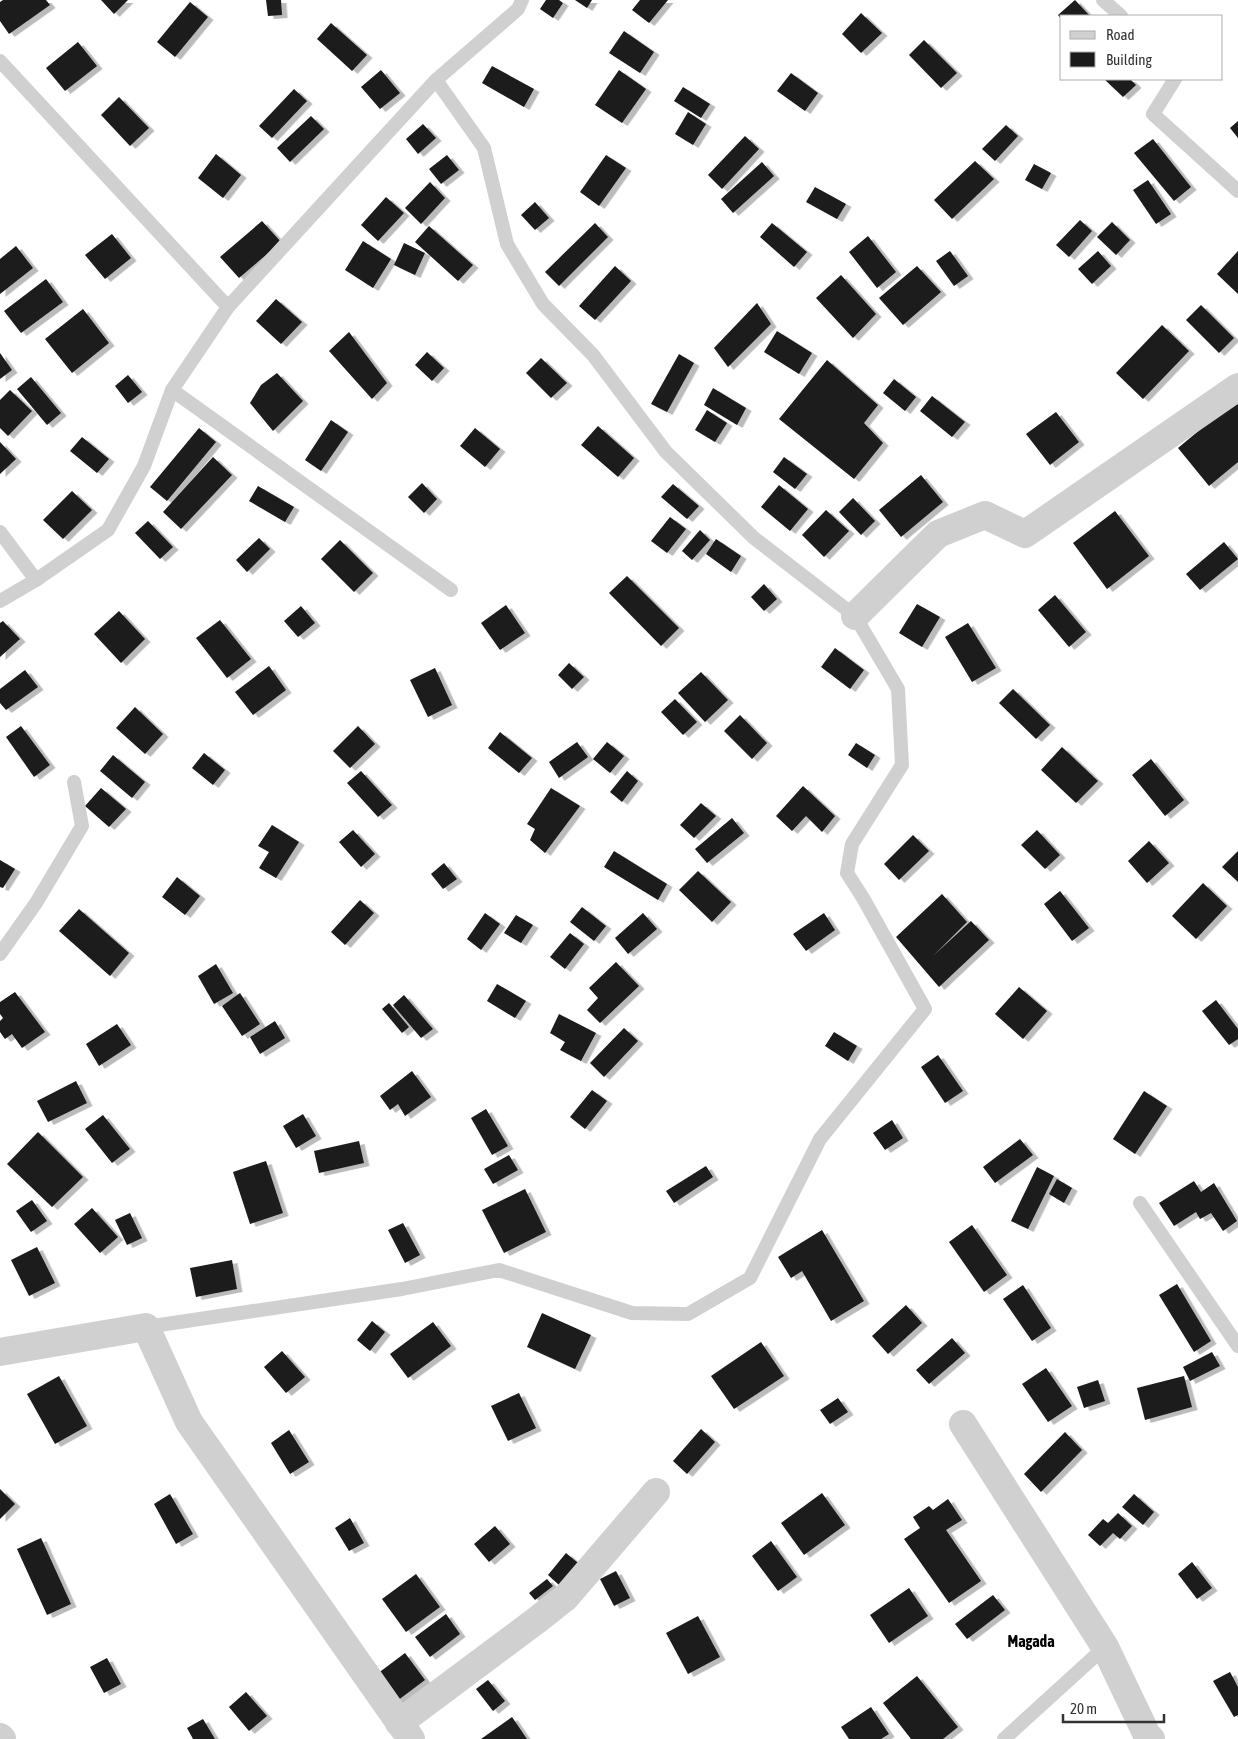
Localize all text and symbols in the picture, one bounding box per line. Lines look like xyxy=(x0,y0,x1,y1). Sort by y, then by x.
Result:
legend xyxy=(1060,15,1223,80)
text: Road xyxy=(1106,26,1135,43)
text: Building xyxy=(1106,51,1152,68)
district label: Magada xyxy=(1007,1632,1055,1650)
scale bar xyxy=(1063,1692,1164,1724)
text: 20 m xyxy=(1070,1700,1097,1717)

